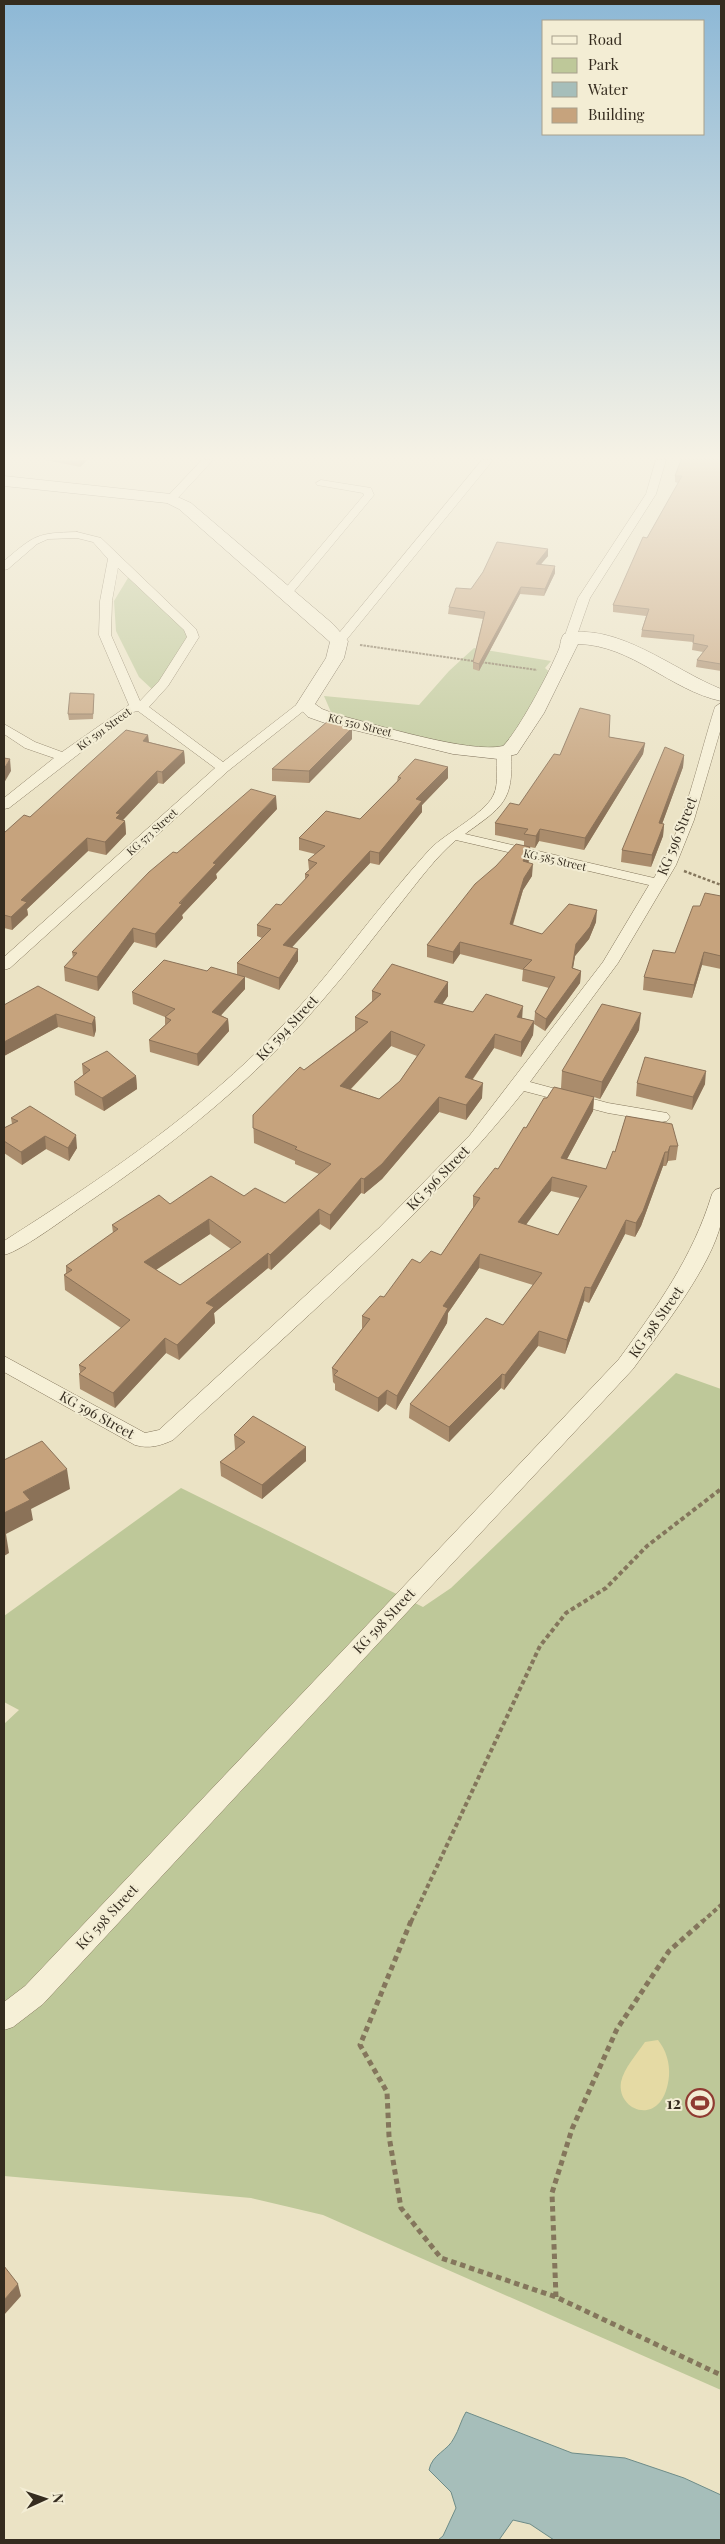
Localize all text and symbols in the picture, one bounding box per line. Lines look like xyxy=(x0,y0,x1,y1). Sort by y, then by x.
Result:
legend xyxy=(542,20,705,135)
text: Road xyxy=(588,29,622,49)
text: Park xyxy=(588,54,620,74)
text: Water xyxy=(587,79,628,99)
text: Building xyxy=(588,104,645,124)
street label: KG 591 Street xyxy=(74,704,134,753)
street label: KG 550 Street xyxy=(327,709,394,740)
street label: KG 596 Street xyxy=(652,793,701,878)
street label: KG 573 Street xyxy=(123,805,180,858)
street label: KG 585 Street xyxy=(522,845,588,874)
street label: KG 594 Street xyxy=(251,990,323,1064)
street label: KG 596 Street xyxy=(402,1140,474,1214)
street label: KG 598 Street xyxy=(624,1281,688,1361)
street label: KG 596 Street xyxy=(56,1386,139,1444)
street label: KG 598 Street xyxy=(348,1583,420,1658)
street label: KG 598 Street xyxy=(71,1879,143,1954)
sports icon: 12 xyxy=(685,2088,715,2118)
place label: 12 xyxy=(667,2092,681,2113)
north arrow xyxy=(20,2474,70,2524)
text: N xyxy=(49,2493,68,2504)

